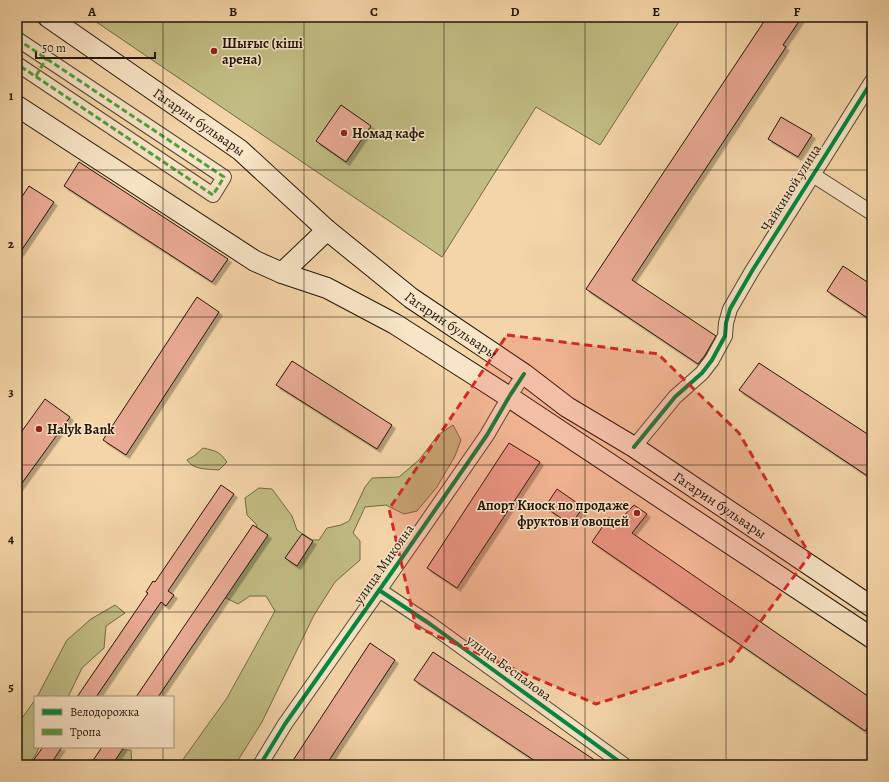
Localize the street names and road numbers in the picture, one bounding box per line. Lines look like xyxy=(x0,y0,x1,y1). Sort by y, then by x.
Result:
street label: Гагарин бульвары xyxy=(150,83,249,160)
street label: Чайкиной улица xyxy=(756,140,826,236)
street label: Гагарин бульвары xyxy=(401,287,501,363)
street label: Гагарин бульвары xyxy=(670,467,770,543)
street label: улица Микояна xyxy=(349,520,419,609)
street label: улица Беспалова xyxy=(462,630,556,706)

